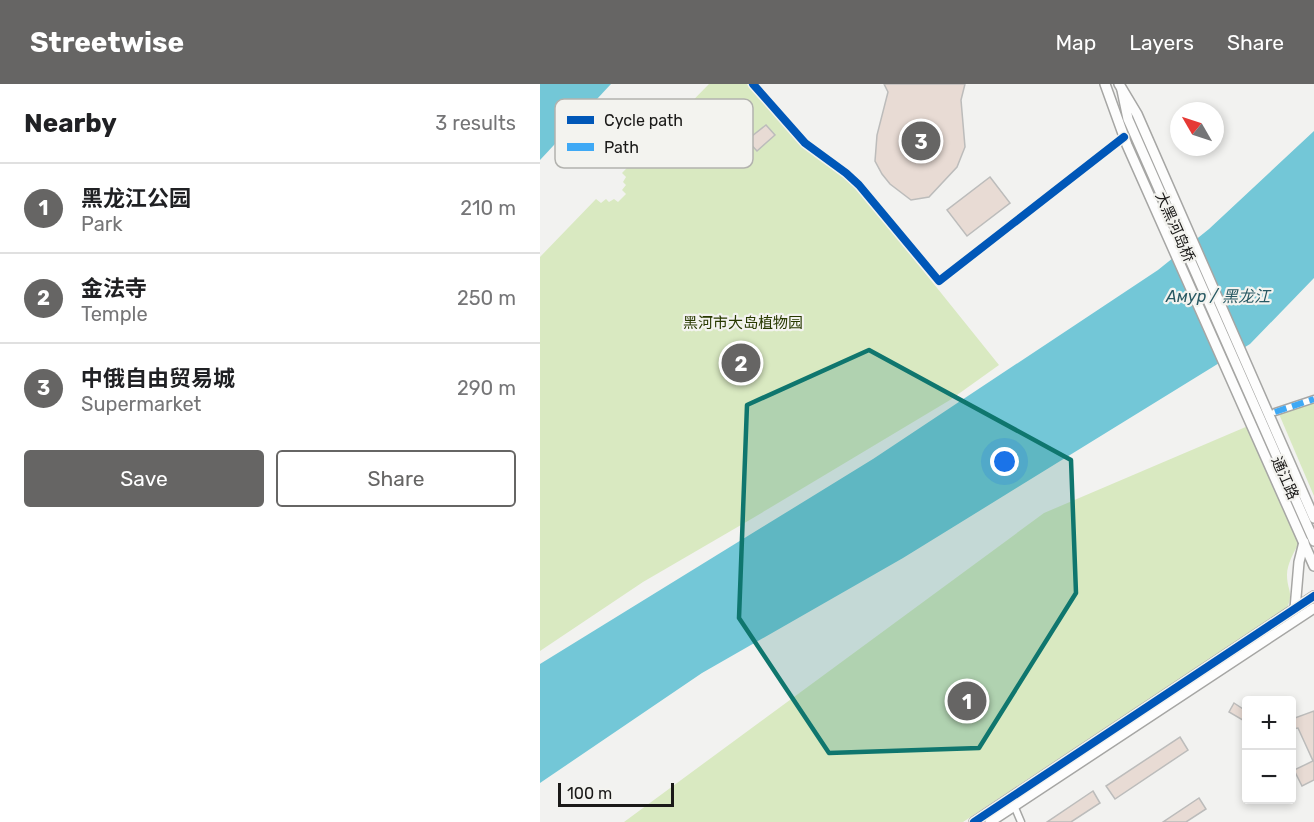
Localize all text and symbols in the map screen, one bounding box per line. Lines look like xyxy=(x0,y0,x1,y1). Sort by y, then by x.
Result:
text: Streetwise xyxy=(30,26,184,59)
text: Map xyxy=(1055,30,1096,55)
text: Layers xyxy=(1129,30,1194,55)
text: Share xyxy=(1227,30,1284,55)
legend xyxy=(555,99,753,168)
north arrow xyxy=(1170,102,1224,156)
text: Nearby xyxy=(24,108,117,139)
text: 3 results xyxy=(435,111,516,135)
text: Cycle path xyxy=(604,111,683,130)
pin: 3 xyxy=(902,118,940,164)
text: Path xyxy=(604,138,639,157)
text: 黑龙江公园 xyxy=(81,185,191,212)
street label: 大黑河岛桥 xyxy=(1152,189,1198,265)
text: 1 xyxy=(39,196,48,220)
text: 210 m xyxy=(460,196,516,220)
text: Park xyxy=(81,212,123,236)
text: 金法寺 xyxy=(81,275,147,302)
text: 2 xyxy=(37,286,50,310)
text: 250 m xyxy=(457,286,516,310)
water label: Амур / 黑龙江 xyxy=(1165,287,1272,306)
text: Temple xyxy=(81,302,148,326)
park label: 黑河市大岛植物园 xyxy=(683,314,803,332)
pin: 2 xyxy=(722,340,760,386)
text: 中俄自由贸易城 xyxy=(81,365,235,392)
text: 3 xyxy=(37,376,50,400)
text: 290 m xyxy=(457,376,516,400)
text: Supermarket xyxy=(81,392,201,416)
your location xyxy=(990,447,1019,476)
button: Save xyxy=(24,450,264,507)
button: Share xyxy=(276,450,516,507)
street label: 通江路 xyxy=(1268,454,1302,502)
pin: 1 xyxy=(948,678,986,724)
map controls xyxy=(1242,696,1296,804)
button: + xyxy=(1242,696,1296,750)
button: − xyxy=(1242,750,1296,804)
scale bar xyxy=(558,780,674,808)
text: 100 m xyxy=(567,784,612,803)

